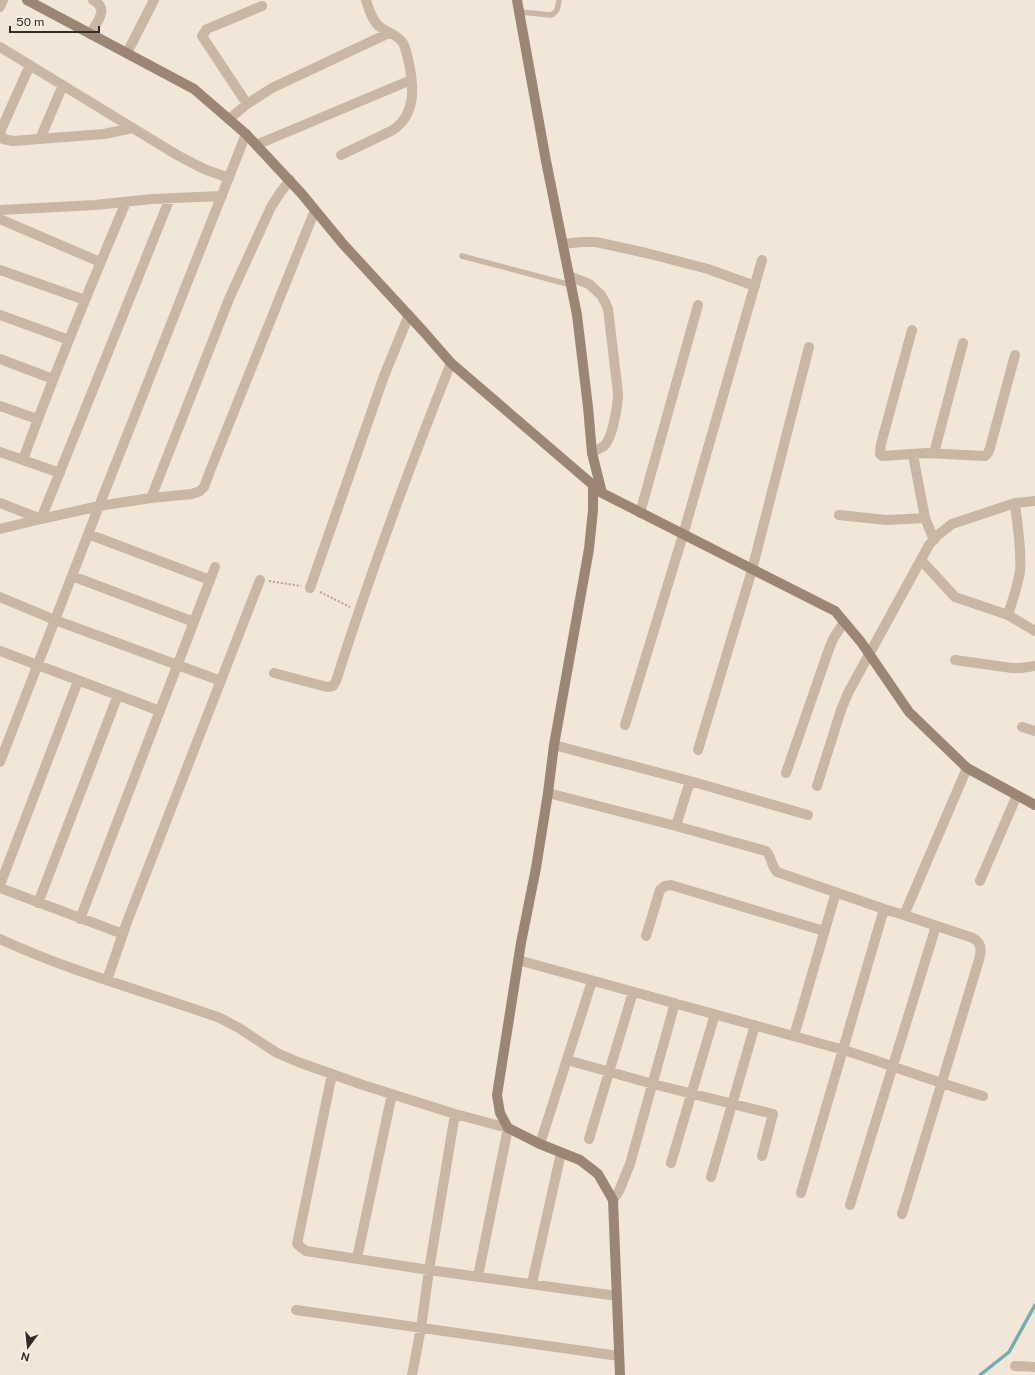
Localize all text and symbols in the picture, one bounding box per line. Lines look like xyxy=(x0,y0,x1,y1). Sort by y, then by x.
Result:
scale bar xyxy=(10,8,99,34)
text: 50 m xyxy=(16,15,44,29)
north arrow xyxy=(8,1327,48,1367)
text: N xyxy=(20,1350,31,1364)

